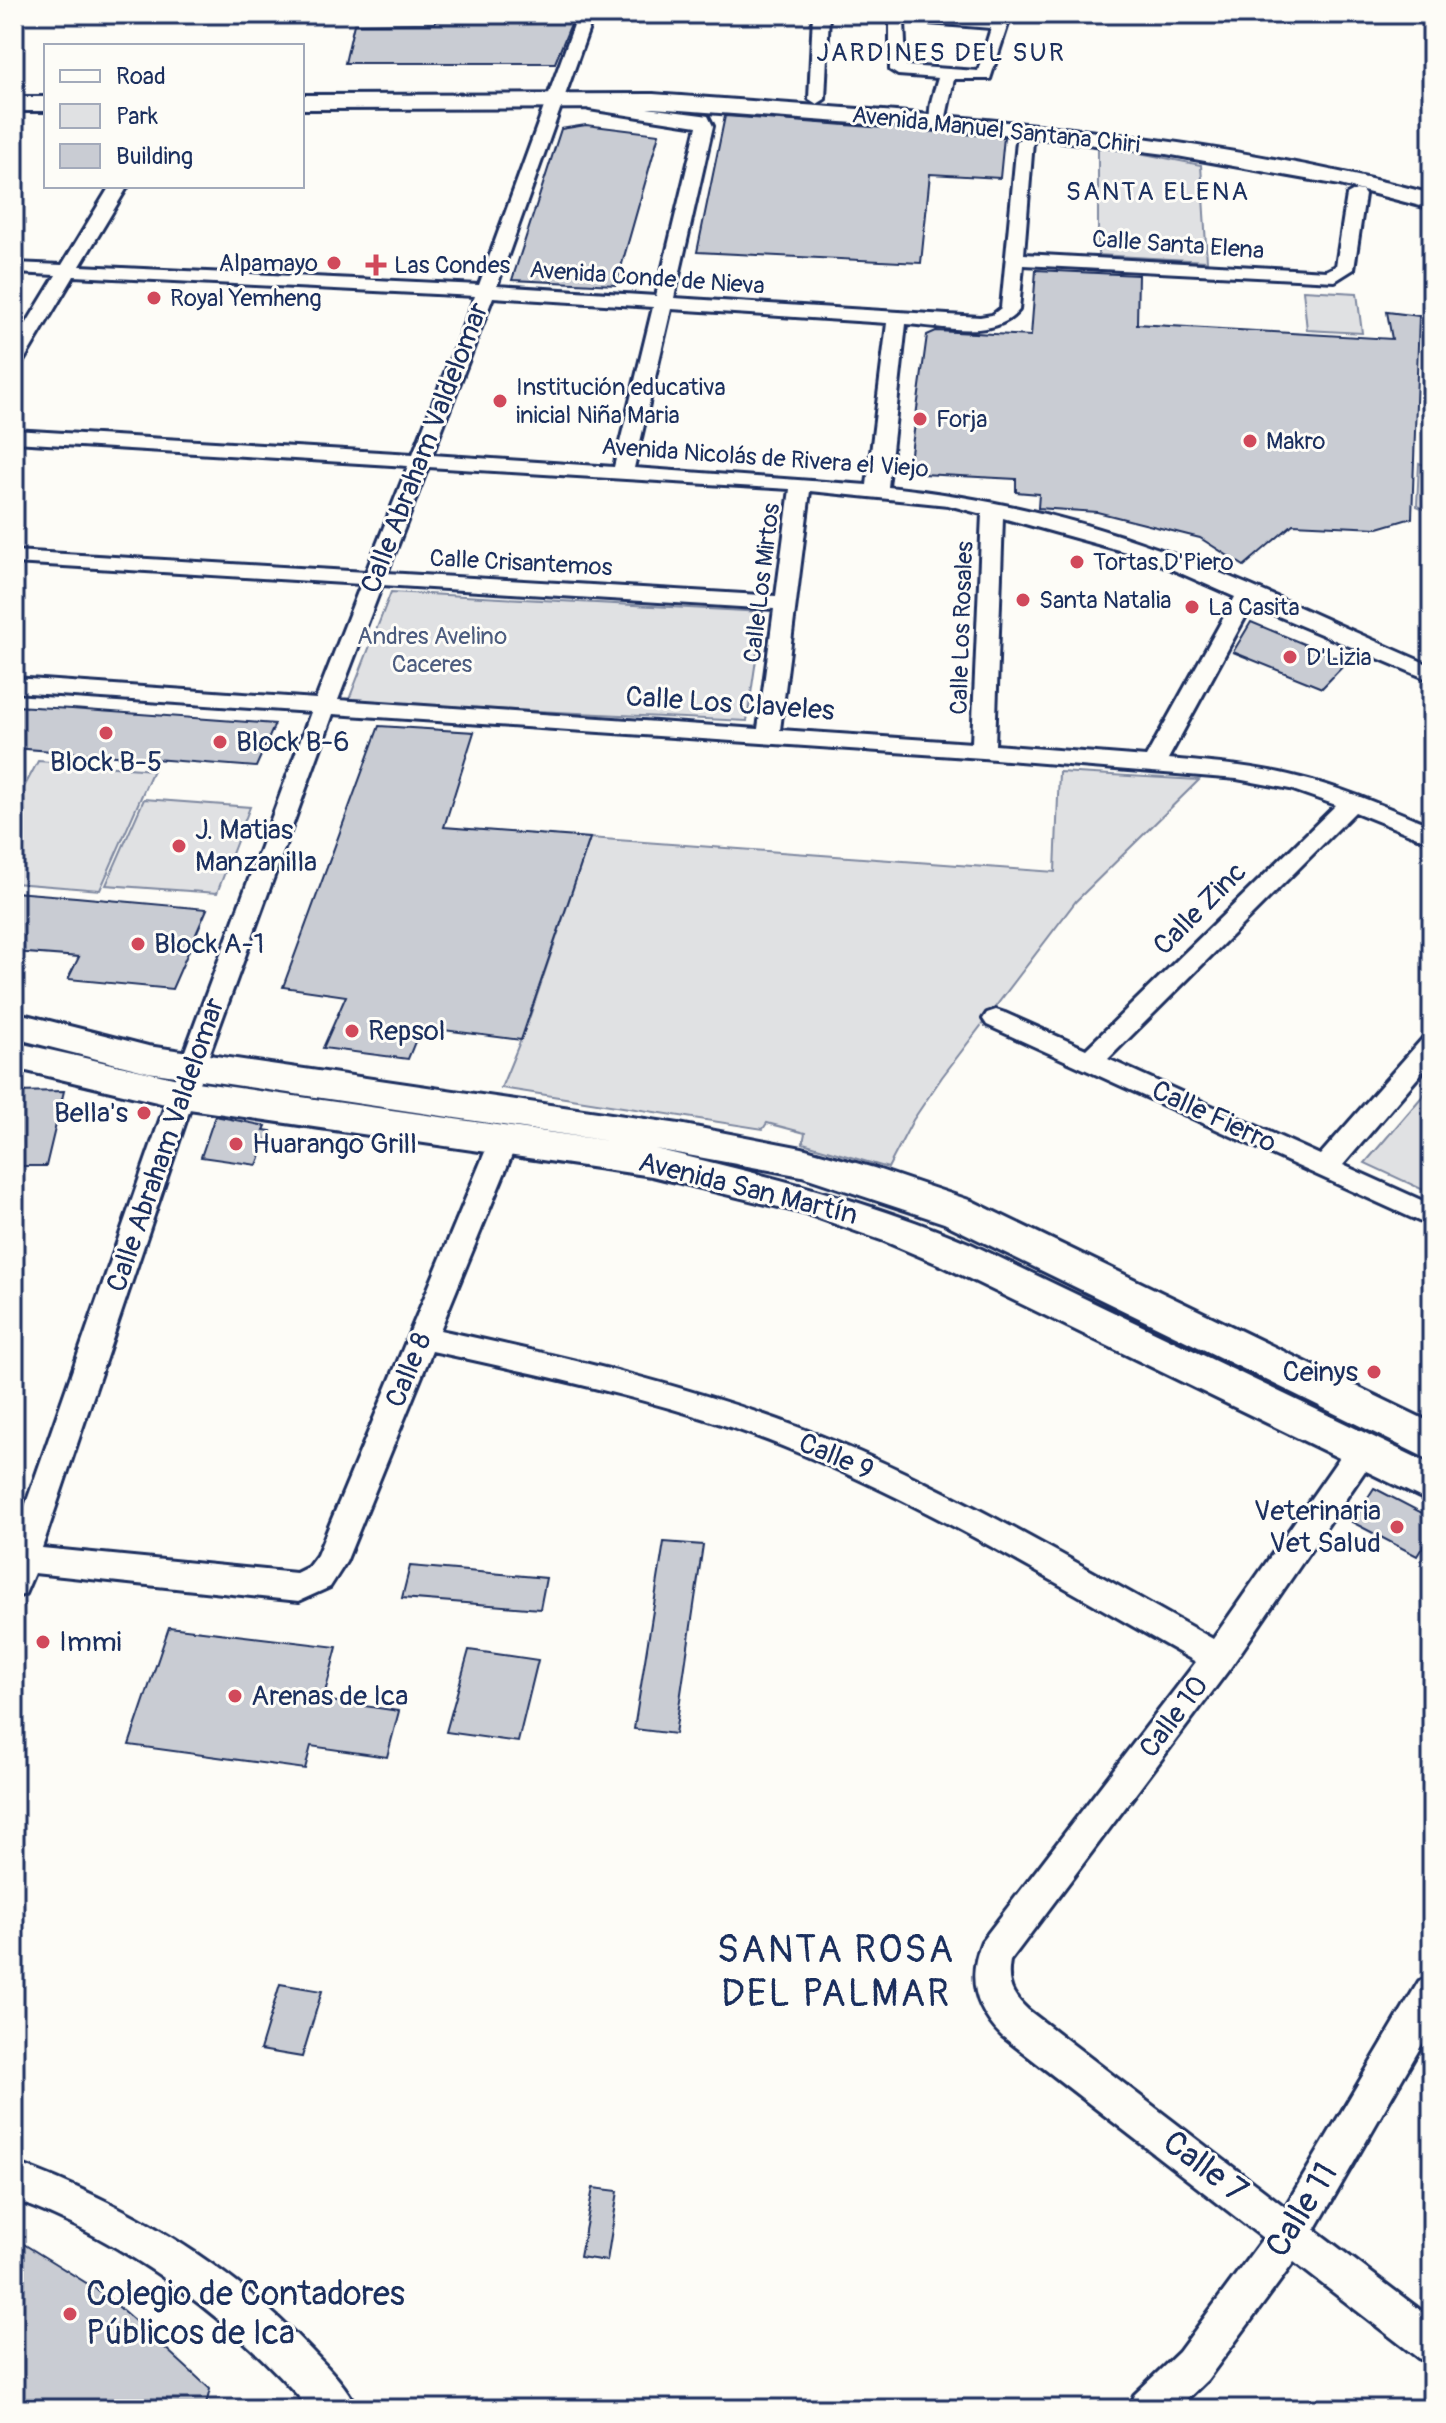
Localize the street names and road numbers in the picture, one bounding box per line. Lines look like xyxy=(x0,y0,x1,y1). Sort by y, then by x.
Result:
street label: Avenida Manuel Santana Chiri xyxy=(850,100,1142,160)
street label: Calle Santa Elena xyxy=(1091,225,1265,265)
street label: Avenida Conde de Nieva xyxy=(528,255,766,301)
street label: Calle Abraham Valdelomar xyxy=(353,298,497,598)
street label: Avenida Nicolás de Rivera el Viejo xyxy=(600,432,930,484)
street label: Calle Los Mirtos xyxy=(738,501,786,664)
street label: Calle Los Rosales xyxy=(944,540,980,715)
street label: Calle Crisantemos xyxy=(429,544,613,582)
street label: Calle Los Claveles xyxy=(624,679,836,729)
street label: Calle Zinc xyxy=(1146,855,1254,963)
street label: Calle Abraham Valdelomar xyxy=(99,993,233,1297)
street label: Calle Fierro xyxy=(1146,1073,1282,1161)
street label: Avenida San Martín xyxy=(635,1145,861,1233)
street label: Calle 8 xyxy=(378,1327,440,1413)
street label: Calle 9 xyxy=(793,1426,879,1488)
street label: Calle 10 xyxy=(1132,1669,1216,1765)
street label: Calle 7 xyxy=(1154,2121,1256,2213)
street label: Calle 11 xyxy=(1256,2155,1348,2265)

